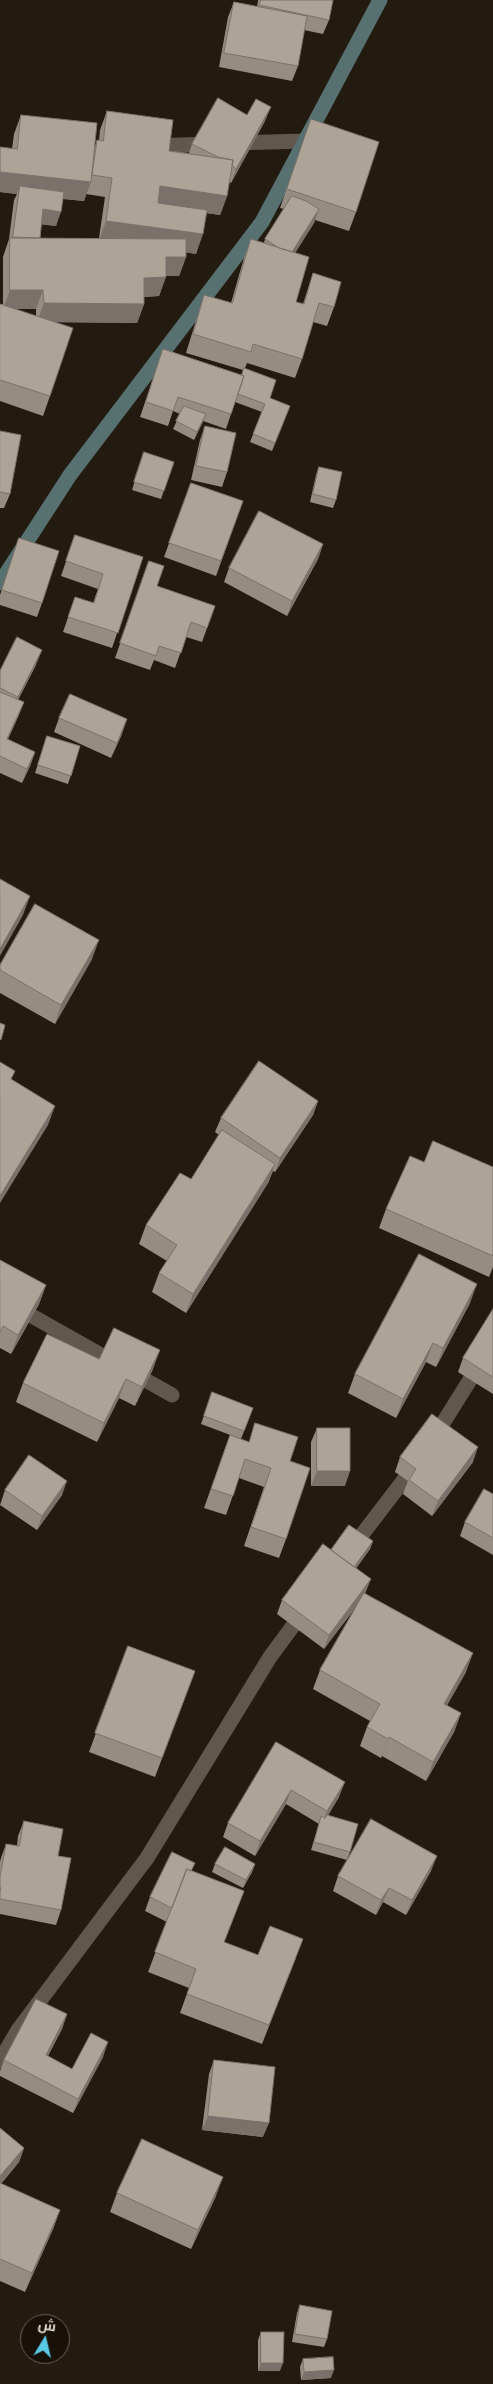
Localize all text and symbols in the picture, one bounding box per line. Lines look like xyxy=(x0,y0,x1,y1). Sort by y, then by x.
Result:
north arrow xyxy=(20,2314,70,2364)
text: ش xyxy=(37,2316,57,2334)

